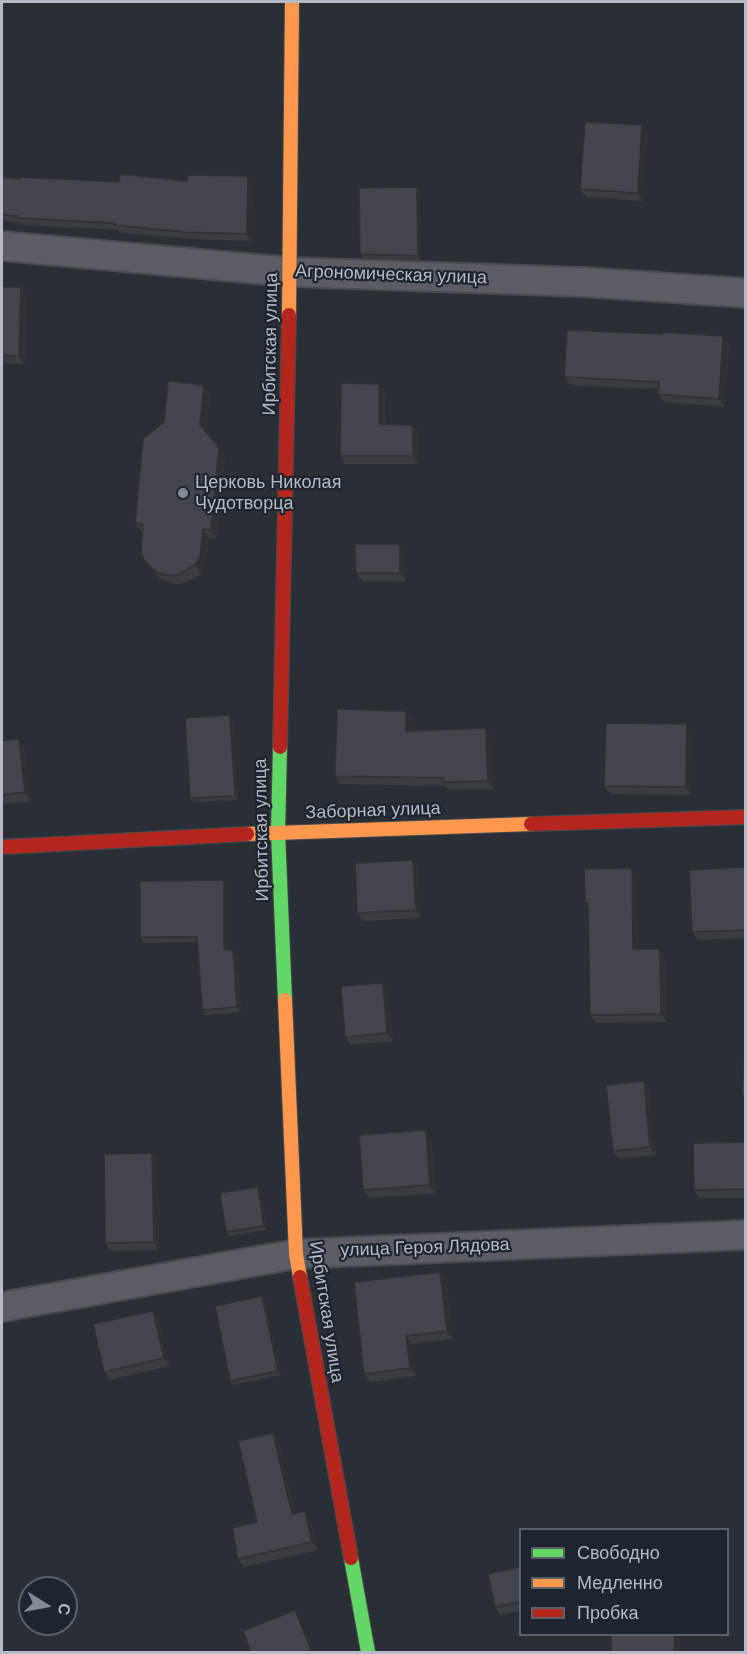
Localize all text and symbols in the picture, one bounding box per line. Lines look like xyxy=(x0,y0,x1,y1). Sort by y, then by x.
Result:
street label: Агрономическая улица xyxy=(295,261,487,289)
street label: Ирбитская улица xyxy=(259,272,283,416)
place label: Церковь Николая Чудотворца xyxy=(195,472,341,514)
marker: Церковь Николая Чудотворца xyxy=(176,486,190,500)
street label: Ирбитская улица xyxy=(250,758,274,902)
street label: Заборная улица xyxy=(305,798,441,824)
street label: улица Героя Лядова xyxy=(340,1234,510,1262)
street label: Ирбитская улица xyxy=(304,1240,348,1384)
legend xyxy=(519,1528,729,1636)
text: Свободно xyxy=(577,1543,660,1563)
text: Медленно xyxy=(577,1573,663,1593)
north arrow xyxy=(18,1576,78,1636)
text: С xyxy=(55,1602,74,1616)
text: Пробка xyxy=(577,1603,639,1623)

